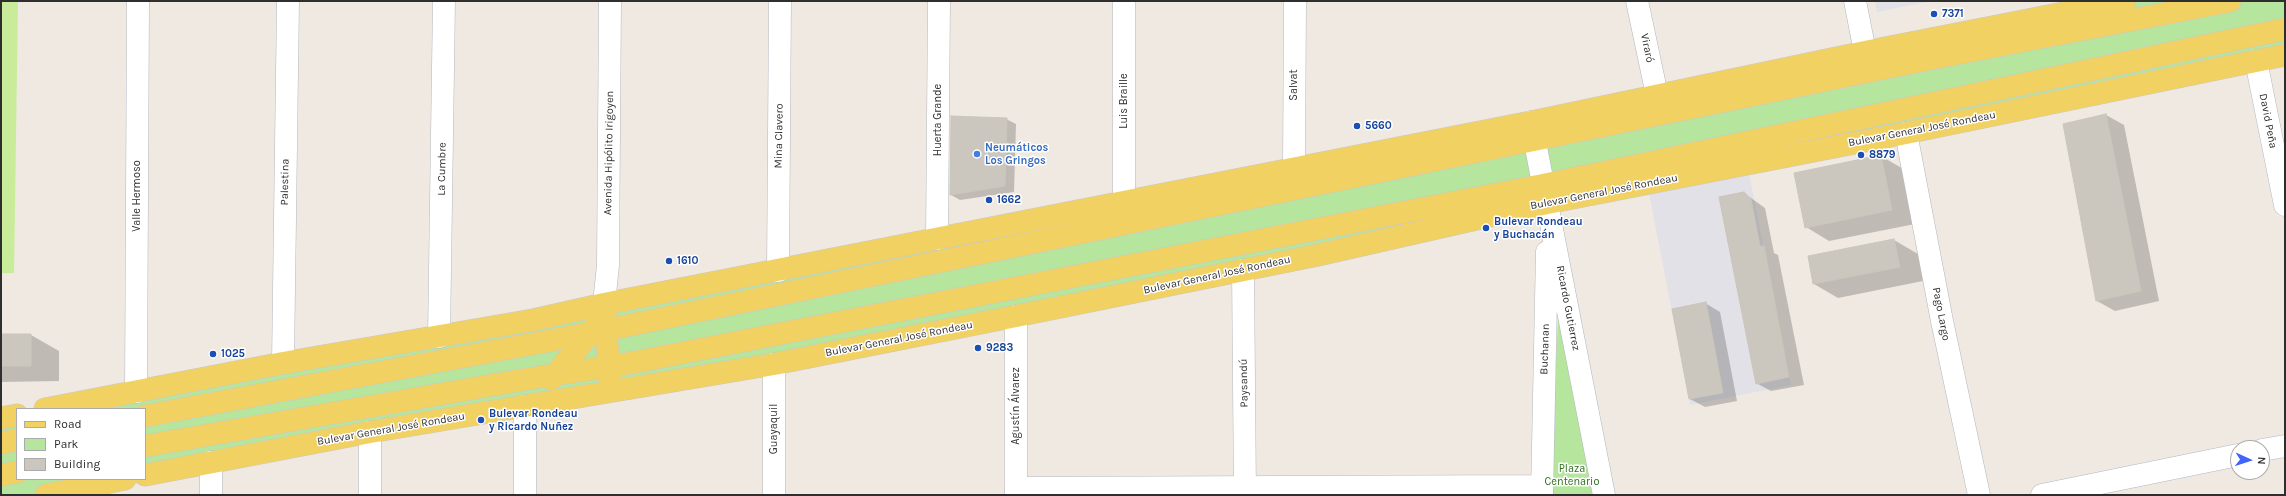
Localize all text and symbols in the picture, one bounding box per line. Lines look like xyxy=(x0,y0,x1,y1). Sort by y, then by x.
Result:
place label: 7371 xyxy=(1942,7,1964,21)
marker: 7371 xyxy=(1929,9,1939,19)
street label: Viraró xyxy=(1637,32,1657,64)
street label: Salvat xyxy=(1287,69,1301,101)
street label: Luis Braille xyxy=(1117,73,1131,129)
street label: Huerta Grande xyxy=(931,84,945,156)
street label: Avenida Hipólito Irigoyen xyxy=(601,91,617,215)
street label: David Peña xyxy=(2256,92,2280,150)
street label: Mina Clavero xyxy=(772,103,786,169)
street label: Bulevar General José Rondeau xyxy=(1847,108,1997,150)
place label: 5660 xyxy=(1365,119,1392,133)
marker: 5660 xyxy=(1352,121,1362,131)
place label: Neumáticos Los Gringos xyxy=(985,141,1048,167)
street label: La Cumbre xyxy=(435,142,449,196)
place label: 8879 xyxy=(1869,148,1895,162)
marker: Neumáticos Los Gringos xyxy=(972,149,982,159)
marker: 8879 xyxy=(1856,150,1866,160)
street label: Palestina xyxy=(278,159,292,205)
street label: Valle Hermoso xyxy=(130,160,144,232)
street label: Bulevar General José Rondeau xyxy=(1529,171,1679,213)
place label: 1662 xyxy=(997,193,1021,207)
marker: 1662 xyxy=(984,195,994,205)
place label: Bulevar Rondeau y Buchacán xyxy=(1494,215,1583,241)
marker: Bulevar Rondeau y Buchacán xyxy=(1481,223,1491,233)
street label: Bulevar General José Rondeau xyxy=(1142,253,1292,297)
place label: 1610 xyxy=(677,254,698,268)
marker: 1610 xyxy=(664,256,674,266)
street label: Ricardo Gutierrez xyxy=(1553,264,1583,352)
street label: Pago Largo xyxy=(1929,286,1953,342)
street label: Bulevar General José Rondeau xyxy=(824,318,974,360)
street label: Buchanan xyxy=(1538,323,1552,375)
place label: 9283 xyxy=(986,341,1013,355)
marker: 9283 xyxy=(973,343,983,353)
place label: 1025 xyxy=(221,347,245,361)
marker: 1025 xyxy=(208,349,218,359)
street label: Paysandú xyxy=(1237,358,1251,408)
street label: Agustín Álvarez xyxy=(1009,367,1023,445)
street label: Guayaquil xyxy=(767,404,781,454)
place label: Bulevar Rondeau y Ricardo Nuñez xyxy=(489,407,578,433)
legend xyxy=(16,408,146,480)
street label: Bulevar General José Rondeau xyxy=(316,409,466,449)
marker: Bulevar Rondeau y Ricardo Nuñez xyxy=(476,415,486,425)
text: Road xyxy=(54,417,82,431)
text: Park xyxy=(54,437,78,451)
north arrow xyxy=(2230,440,2270,480)
text: N xyxy=(2255,456,2268,465)
text: Building xyxy=(54,457,100,471)
park label: Plaza Centenario xyxy=(1545,462,1599,488)

